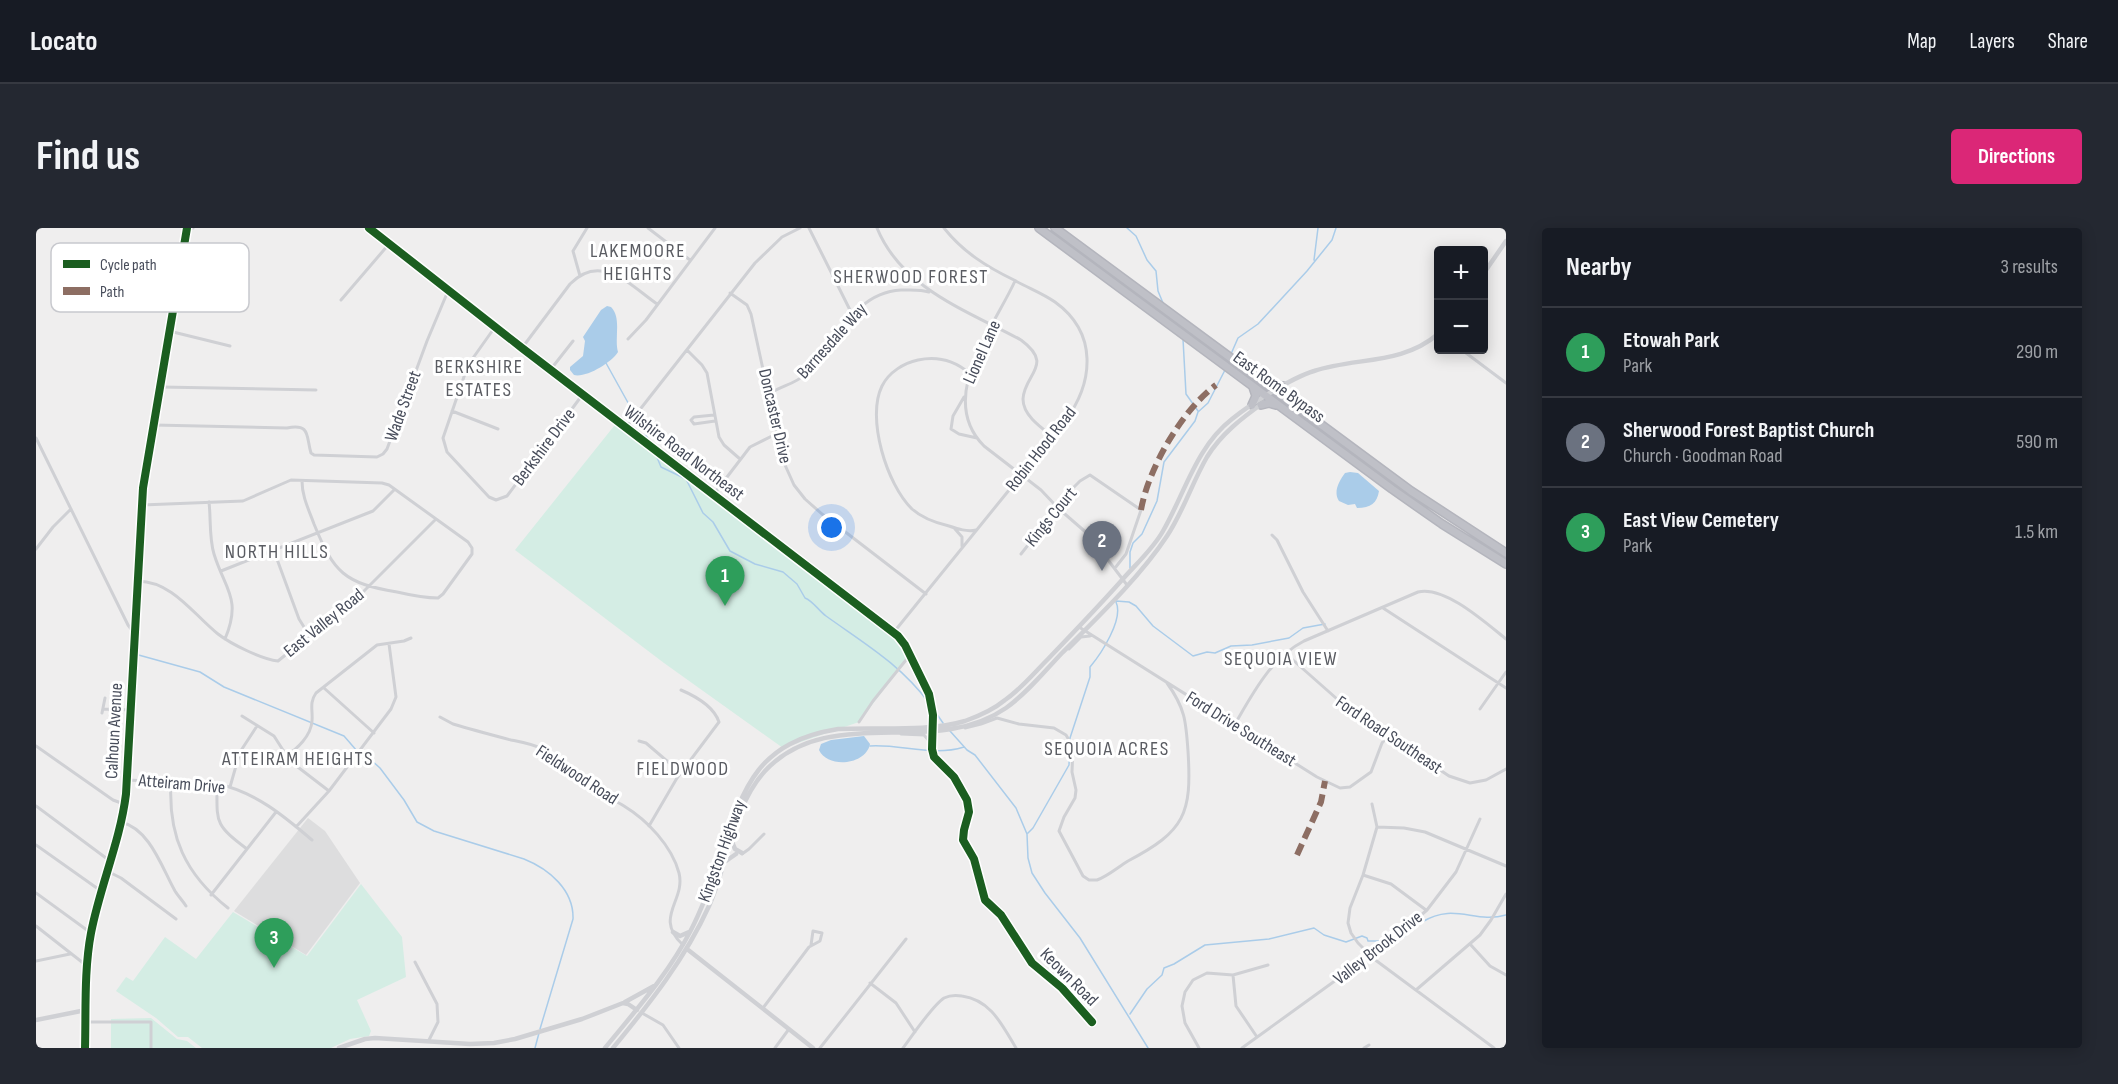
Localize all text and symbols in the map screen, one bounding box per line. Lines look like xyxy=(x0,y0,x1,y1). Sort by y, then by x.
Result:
text: Locato xyxy=(30,25,97,58)
text: Map xyxy=(1907,29,1936,54)
text: Layers xyxy=(1969,29,2015,54)
text: Share xyxy=(2048,29,2088,54)
button: Directions xyxy=(1951,129,2082,184)
text: Find us xyxy=(36,131,140,182)
district label: LAKEMOORE HEIGHTS xyxy=(590,239,686,286)
legend xyxy=(51,243,249,312)
map controls xyxy=(1434,246,1488,354)
button: + xyxy=(1434,246,1488,300)
text: Nearby xyxy=(1566,252,1632,283)
text: 3 results xyxy=(2001,255,2058,279)
text: Cycle path xyxy=(100,256,157,275)
district label: SHERWOOD FOREST xyxy=(833,265,989,289)
text: Path xyxy=(100,283,124,302)
street label: Barnesdale Way xyxy=(793,299,871,383)
button: − xyxy=(1434,300,1488,354)
street label: Lionel Lane xyxy=(959,317,1005,387)
text: Etowah Park xyxy=(1623,327,1719,354)
text: 1 xyxy=(1582,340,1589,364)
text: 290 m xyxy=(2016,340,2058,364)
street label: East Rome Bypass xyxy=(1229,347,1329,427)
text: Park xyxy=(1623,354,1652,378)
district label: BERKSHIRE ESTATES xyxy=(434,355,524,402)
street label: Wade Street xyxy=(381,367,426,444)
street label: Doncaster Drive xyxy=(754,367,796,465)
street label: Wilshire Road Northeast xyxy=(620,401,749,505)
street label: Robin Hood Road xyxy=(1002,403,1080,495)
street label: Berkshire Drive xyxy=(508,404,580,490)
text: Sherwood Forest Baptist Church xyxy=(1623,417,1874,444)
text: 2 xyxy=(1581,430,1590,454)
text: 590 m xyxy=(2016,430,2058,454)
text: Church · Goodman Road xyxy=(1623,444,1783,468)
street label: Kings Court xyxy=(1021,483,1082,551)
text: East View Cemetery xyxy=(1623,507,1779,534)
your location xyxy=(817,513,846,542)
text: 3 xyxy=(1581,520,1590,544)
text: 1.5 km xyxy=(2015,520,2058,544)
pin: 2 xyxy=(1082,522,1122,571)
text: Park xyxy=(1623,534,1652,558)
district label: NORTH HILLS xyxy=(225,540,329,564)
pin: 1 xyxy=(706,556,744,606)
street label: East Valley Road xyxy=(280,584,368,662)
district label: SEQUOIA VIEW xyxy=(1224,647,1338,671)
street label: Calhoun Avenue xyxy=(101,683,127,779)
street label: Ford Drive Southeast xyxy=(1182,687,1300,771)
street label: Ford Road Southeast xyxy=(1332,692,1447,779)
district label: SEQUOIA ACRES xyxy=(1044,737,1170,761)
street label: Fieldwood Road xyxy=(532,741,622,809)
district label: ATTEIRAM HEIGHTS xyxy=(221,747,374,771)
district label: FIELDWOOD xyxy=(636,757,730,781)
street label: Atteiram Drive xyxy=(137,770,226,798)
street label: Kingston Highway xyxy=(694,797,750,905)
street label: Valley Brook Drive xyxy=(1329,907,1427,989)
pin: 3 xyxy=(254,918,294,968)
street label: Keown Road xyxy=(1036,944,1102,1010)

